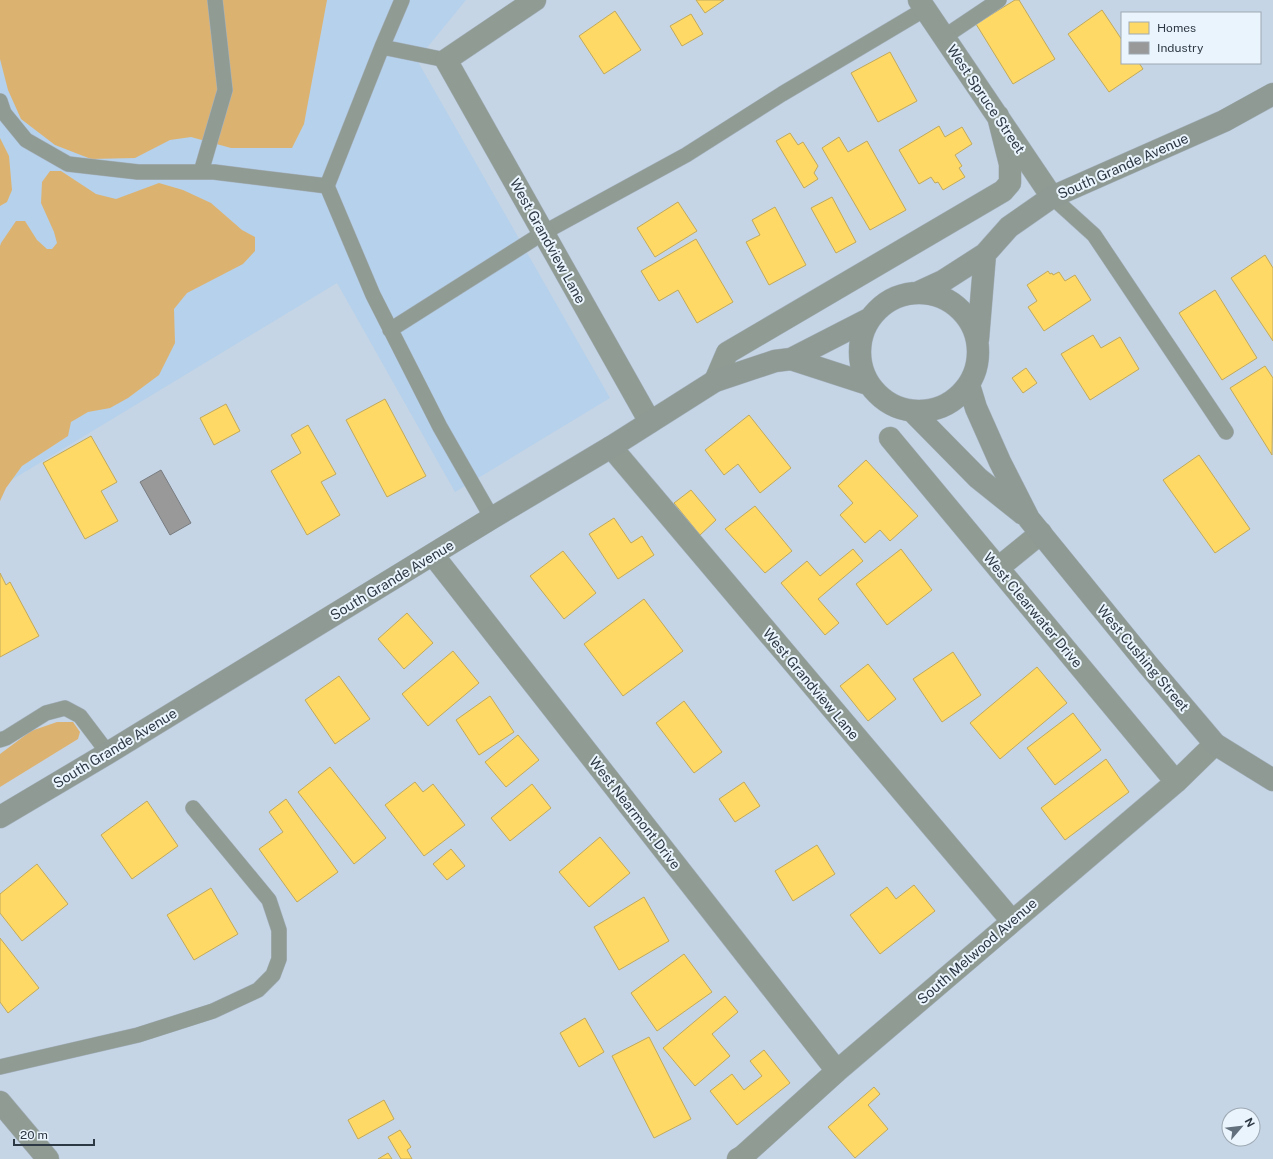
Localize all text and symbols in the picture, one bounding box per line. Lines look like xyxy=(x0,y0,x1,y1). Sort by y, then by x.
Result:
legend xyxy=(1121,12,1261,64)
text: Homes xyxy=(1157,21,1196,35)
text: Industry xyxy=(1157,41,1204,55)
street label: West Spruce Street xyxy=(944,42,1028,156)
street label: South Grande Avenue xyxy=(1055,130,1191,202)
street label: West Grandview Lane xyxy=(507,176,589,306)
street label: South Grande Avenue xyxy=(327,537,457,623)
street label: West Clearwater Drive xyxy=(980,549,1086,671)
street label: West Cushing Street xyxy=(1094,602,1192,714)
street label: West Grandview Lane xyxy=(760,625,862,743)
street label: South Grande Avenue xyxy=(50,705,180,791)
street label: West Nearmont Drive xyxy=(586,754,684,872)
street label: South Melwood Avenue xyxy=(914,895,1040,1007)
north arrow xyxy=(1221,1107,1261,1147)
text: N xyxy=(1243,1116,1257,1129)
scale bar xyxy=(14,1121,94,1147)
text: 20 m xyxy=(20,1128,48,1142)

